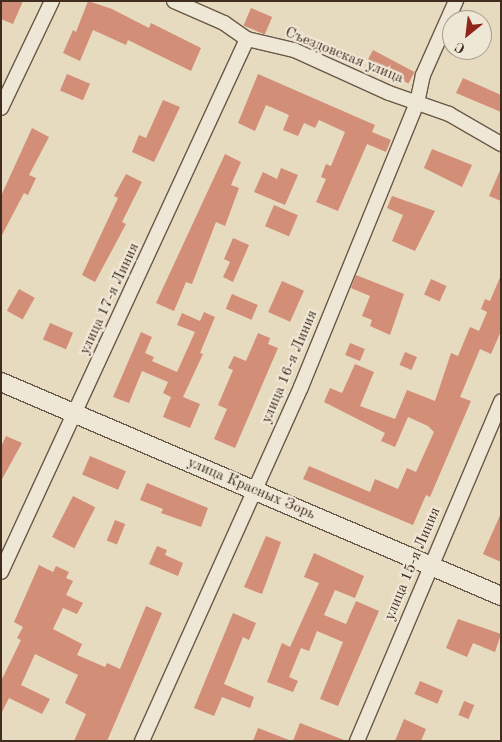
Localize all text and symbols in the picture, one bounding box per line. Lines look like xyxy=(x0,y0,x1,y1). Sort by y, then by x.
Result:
north arrow xyxy=(442,10,492,60)
street label: Съездовская улица xyxy=(282,24,406,88)
text: С xyxy=(453,39,468,56)
street label: улица 17-я Линия xyxy=(76,240,144,358)
street label: улица 16-я Линия xyxy=(258,308,322,426)
street label: улица Красных Зорь xyxy=(184,454,318,524)
street label: улица 15-я Линия xyxy=(381,505,445,623)

